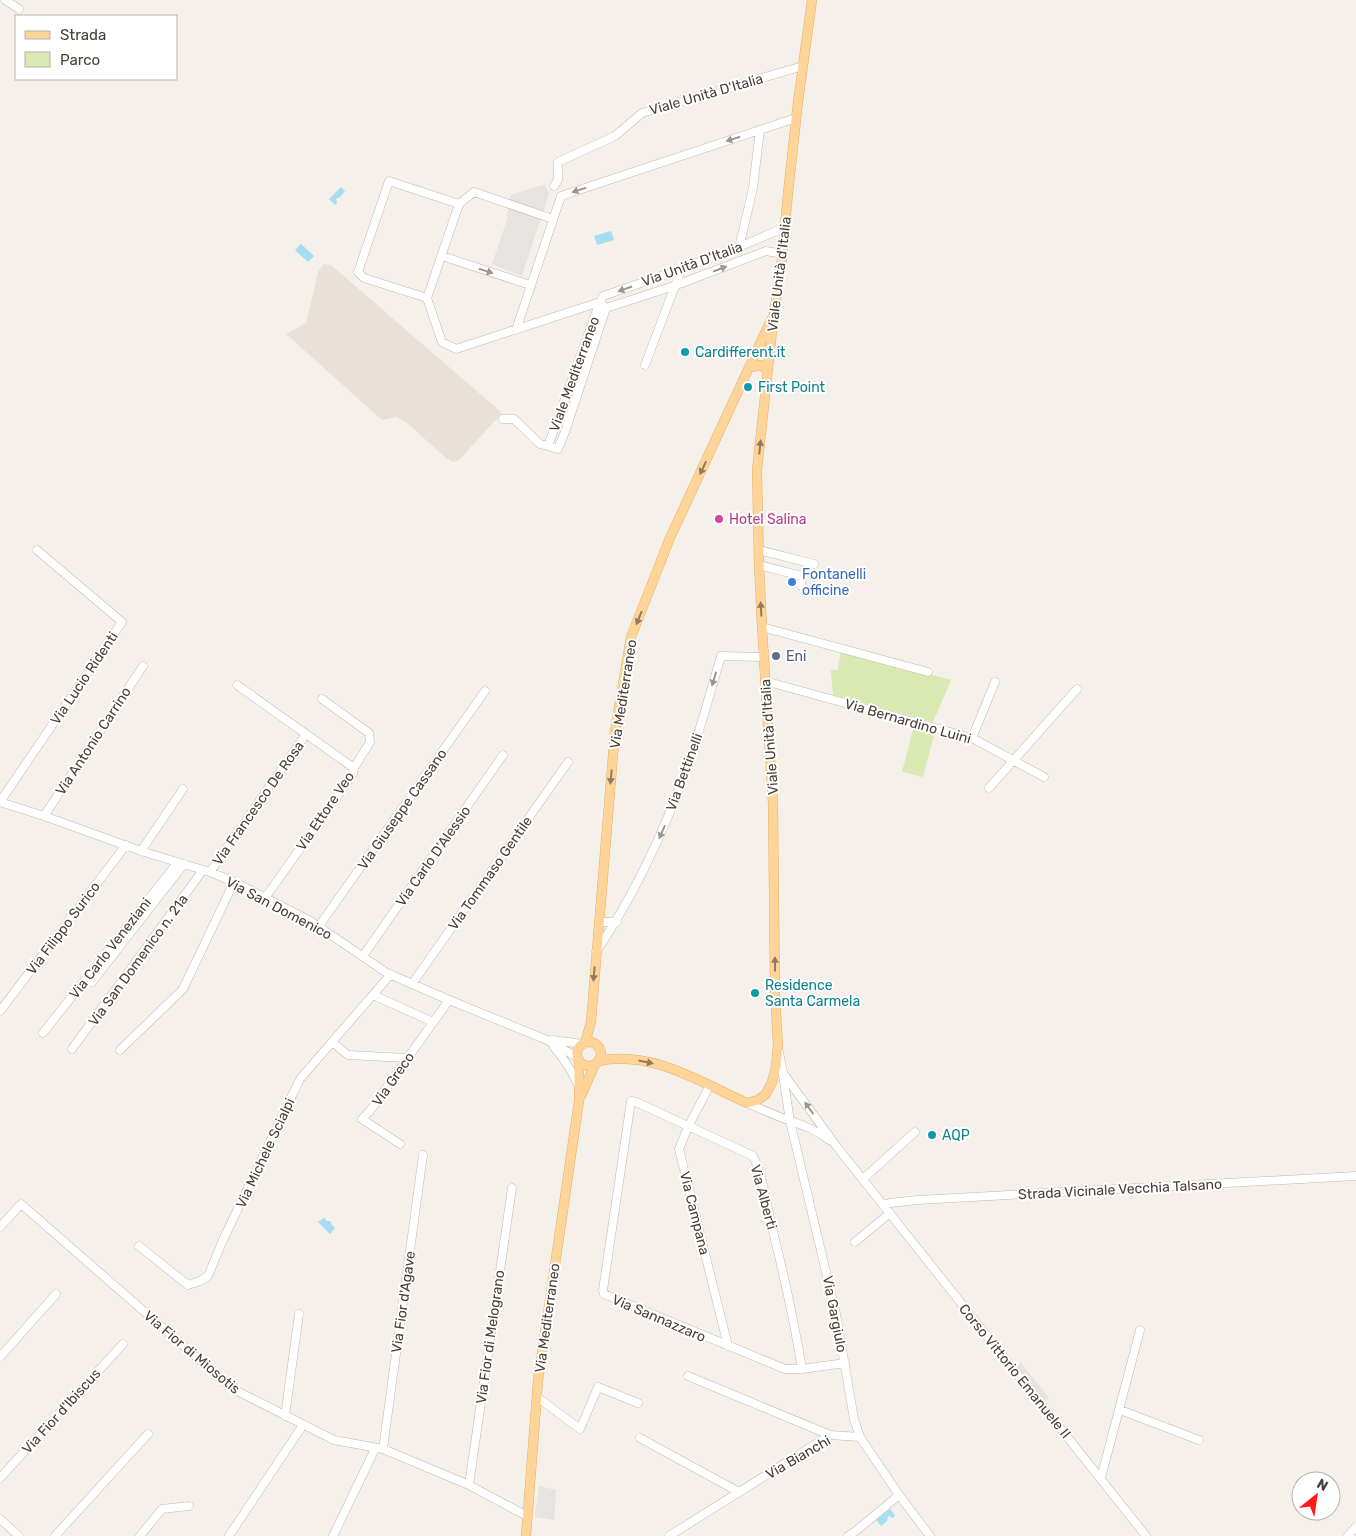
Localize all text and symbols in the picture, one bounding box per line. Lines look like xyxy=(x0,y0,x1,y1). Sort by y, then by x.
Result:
legend xyxy=(15,15,178,80)
text: Strada xyxy=(60,26,106,44)
text: Parco xyxy=(60,51,100,69)
street label: Viale Unità D'Italia xyxy=(647,70,765,119)
one-way arrow xyxy=(726,136,741,143)
one-way arrow xyxy=(571,186,586,194)
street label: Viale Unità d'Italia xyxy=(764,215,795,333)
street label: Via Unità D'Italia xyxy=(639,238,745,291)
one-way arrow xyxy=(713,265,728,273)
one-way arrow xyxy=(478,268,493,275)
one-way arrow xyxy=(618,285,633,293)
street label: Viale Mediterraneo xyxy=(546,314,603,434)
place label: Cardifferent.it xyxy=(695,344,786,361)
marker: Cardifferent.it xyxy=(679,346,691,358)
place label: First Point xyxy=(758,379,826,396)
marker: First Point xyxy=(742,381,754,393)
one-way arrow xyxy=(756,438,764,454)
one-way arrow xyxy=(698,461,706,475)
place label: Hotel Salina xyxy=(729,511,807,528)
marker: Hotel Salina xyxy=(713,513,725,525)
place label: Fontanelli officine xyxy=(802,566,866,599)
marker: Fontanelli officine xyxy=(786,576,798,588)
one-way arrow xyxy=(757,601,765,617)
one-way arrow xyxy=(635,610,642,625)
street label: Via Lucio Ridenti xyxy=(47,629,122,728)
street label: Via Mediterraneo xyxy=(606,638,641,750)
place label: Eni xyxy=(786,648,806,665)
marker: Eni xyxy=(770,650,782,662)
one-way arrow xyxy=(710,671,718,686)
street label: Viale Unità d'Italia xyxy=(757,678,782,795)
street label: Via Antonio Carrino xyxy=(52,684,135,799)
street label: Via Bernardino Luini xyxy=(843,695,973,748)
street label: Via Bettinelli xyxy=(663,731,706,813)
street label: Via Francesco De Rosa xyxy=(209,738,308,869)
street label: Via Giuseppe Cassano xyxy=(354,746,451,873)
street label: Via Ettore Veo xyxy=(293,769,358,854)
one-way arrow xyxy=(607,769,615,785)
street label: Via Carlo D'Alessio xyxy=(392,803,475,910)
street label: Via Tommaso Gentile xyxy=(445,813,536,934)
one-way arrow xyxy=(657,825,665,839)
street label: Via San Domenico xyxy=(223,873,335,944)
street label: Via Filippo Surico xyxy=(23,879,104,978)
street label: Via San Domenico n. 21a xyxy=(85,891,192,1029)
street label: Via Carlo Veneziani xyxy=(66,895,155,1002)
one-way arrow xyxy=(771,955,779,971)
one-way arrow xyxy=(590,966,598,982)
place label: Residence Santa Carmela xyxy=(765,977,860,1010)
marker: Residence Santa Carmela xyxy=(749,987,761,999)
street label: Via Greco xyxy=(369,1049,418,1110)
one-way arrow xyxy=(639,1059,655,1067)
street label: Via Michele Scialpi xyxy=(232,1095,298,1211)
one-way arrow xyxy=(803,1102,814,1115)
place label: AQP xyxy=(942,1127,970,1144)
marker: AQP xyxy=(926,1129,938,1141)
street label: Via Alberti xyxy=(747,1163,780,1231)
street label: Via Campana xyxy=(676,1170,713,1257)
street label: Strada Vicinale Vecchia Talsano xyxy=(1018,1176,1222,1203)
street label: Via Fior d'Agave xyxy=(388,1250,419,1354)
street label: Via Mediterraneo xyxy=(531,1262,564,1374)
street label: Via Fior di Melograno xyxy=(473,1269,508,1405)
street label: Via Gargiulo xyxy=(819,1274,850,1354)
street label: Via Sannazzaro xyxy=(609,1291,708,1346)
street label: Corso Vittorio Emanuele II xyxy=(955,1301,1074,1442)
street label: Via Fior di Miosotis xyxy=(140,1307,243,1398)
street label: Via Fior d'Ibiscus xyxy=(19,1365,104,1458)
street label: Via Bianchi xyxy=(763,1432,834,1483)
north arrow xyxy=(1291,1471,1341,1521)
text: N xyxy=(1314,1475,1331,1495)

